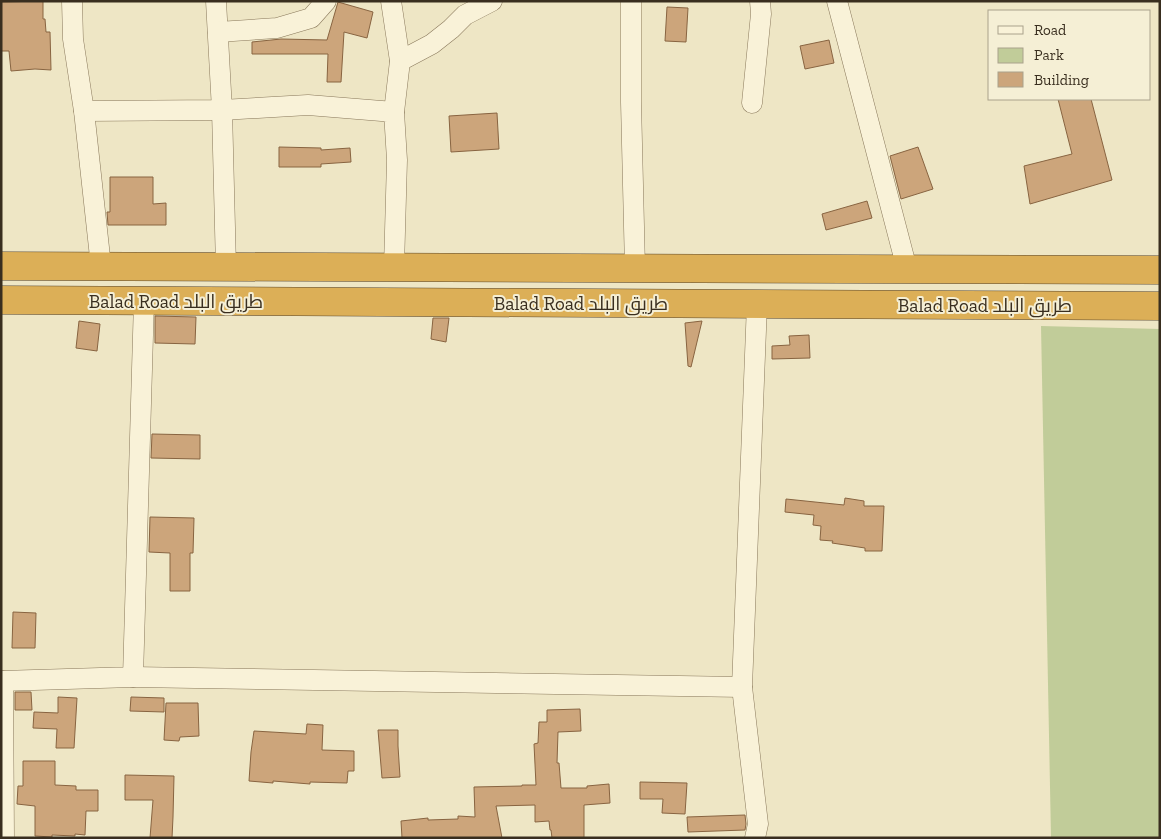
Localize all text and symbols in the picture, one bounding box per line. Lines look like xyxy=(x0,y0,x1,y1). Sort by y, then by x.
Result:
legend xyxy=(988,10,1151,100)
text: Road xyxy=(1034,21,1067,39)
text: Park xyxy=(1034,46,1064,64)
text: Building xyxy=(1034,71,1089,89)
street label: Balad Road طريق البلد xyxy=(89,290,263,314)
street label: Balad Road طريق البلد xyxy=(494,292,668,316)
street label: Balad Road طريق البلد xyxy=(898,294,1072,318)

